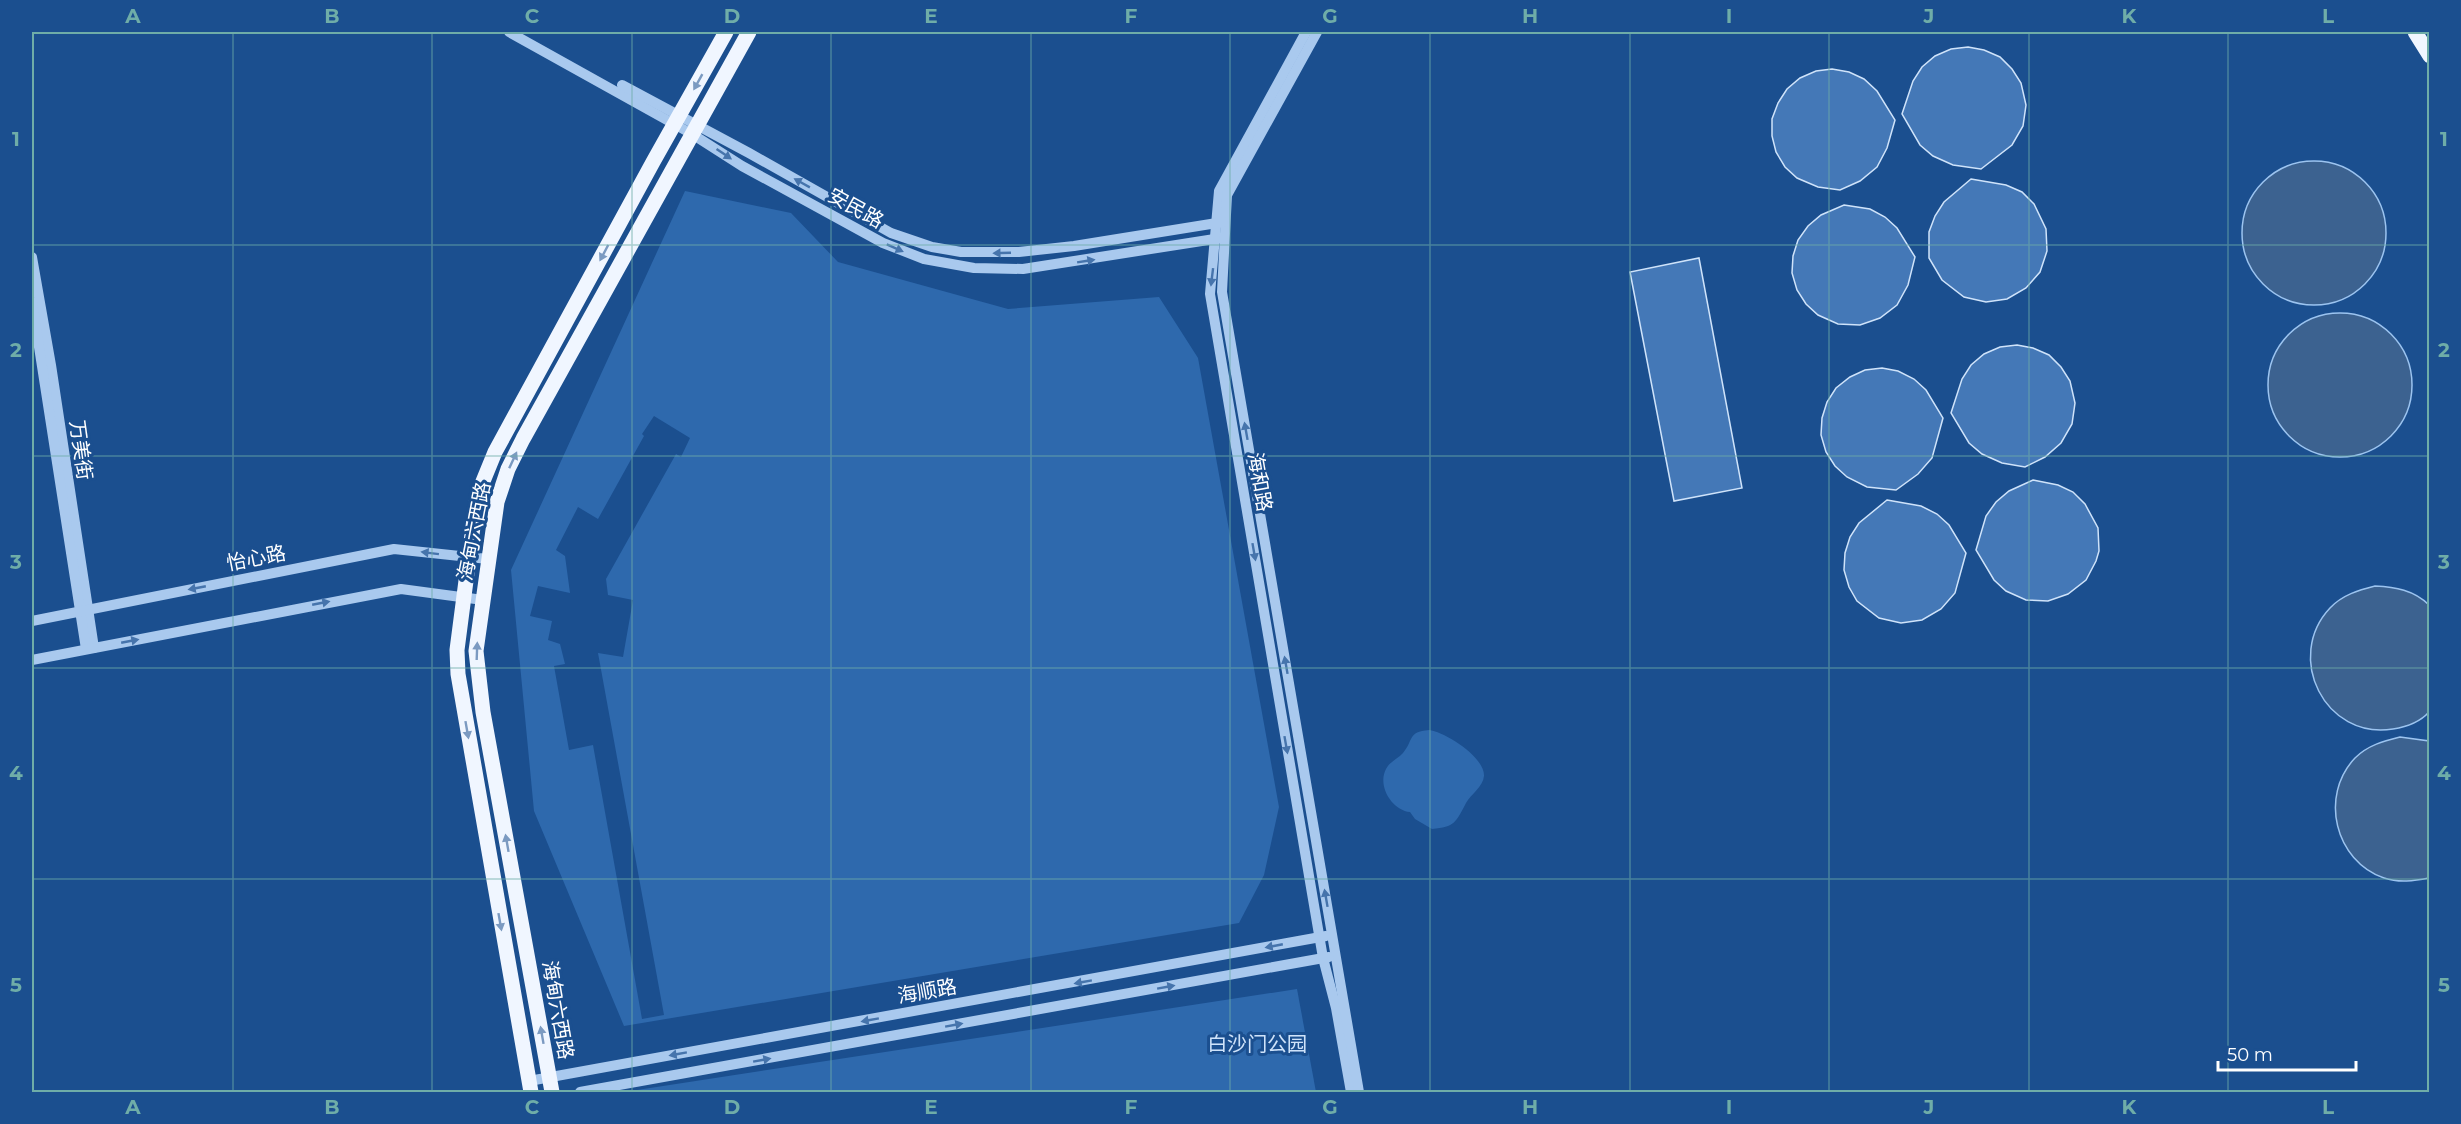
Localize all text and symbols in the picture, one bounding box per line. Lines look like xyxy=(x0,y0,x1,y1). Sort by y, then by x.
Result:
text: A xyxy=(124,4,141,28)
text: B xyxy=(324,4,340,28)
text: C xyxy=(525,4,540,28)
text: D xyxy=(724,4,740,28)
text: E xyxy=(924,4,938,28)
text: F xyxy=(1125,4,1138,28)
text: G xyxy=(1322,4,1338,28)
text: H xyxy=(1522,4,1538,28)
text: I xyxy=(1726,4,1732,28)
text: J xyxy=(1923,4,1934,28)
text: K xyxy=(2122,4,2138,28)
text: L xyxy=(2322,4,2334,28)
one-way arrow xyxy=(693,74,703,91)
text: 1 xyxy=(12,127,20,151)
text: 1 xyxy=(2440,127,2448,151)
one-way arrow xyxy=(716,149,732,160)
one-way arrow xyxy=(793,178,810,188)
street label: 安民路 xyxy=(824,183,888,233)
one-way arrow xyxy=(886,244,903,253)
one-way arrow xyxy=(599,245,609,262)
one-way arrow xyxy=(992,248,1011,257)
one-way arrow xyxy=(1077,256,1096,265)
one-way arrow xyxy=(1207,268,1216,287)
text: 2 xyxy=(10,338,22,362)
text: 2 xyxy=(2438,338,2450,362)
street label: 万美街 xyxy=(65,419,97,481)
one-way arrow xyxy=(1241,422,1250,441)
street label: 海和路 xyxy=(1243,450,1277,514)
one-way arrow xyxy=(508,451,518,469)
street label: 海甸六西路 xyxy=(453,480,495,582)
street label: 怡心路 xyxy=(224,540,288,576)
one-way arrow xyxy=(1250,543,1259,562)
one-way arrow xyxy=(421,548,440,557)
text: 3 xyxy=(9,550,22,574)
text: 3 xyxy=(2437,550,2450,574)
one-way arrow xyxy=(188,584,207,593)
one-way arrow xyxy=(312,598,331,607)
one-way arrow xyxy=(121,636,140,645)
one-way arrow xyxy=(472,641,482,660)
one-way arrow xyxy=(1281,655,1290,674)
one-way arrow xyxy=(463,721,472,740)
one-way arrow xyxy=(1282,735,1291,754)
text: 4 xyxy=(9,761,23,785)
text: 4 xyxy=(2437,761,2451,785)
one-way arrow xyxy=(502,833,511,852)
one-way arrow xyxy=(1321,889,1330,908)
one-way arrow xyxy=(496,913,505,932)
one-way arrow xyxy=(1265,942,1284,951)
street label: 海甸六西路 xyxy=(537,959,579,1061)
text: 5 xyxy=(10,973,22,997)
text: 5 xyxy=(2438,973,2450,997)
street label: 海顺路 xyxy=(895,974,959,1008)
one-way arrow xyxy=(1073,977,1092,986)
one-way arrow xyxy=(1157,982,1176,991)
one-way arrow xyxy=(860,1016,879,1025)
one-way arrow xyxy=(945,1020,964,1029)
one-way arrow xyxy=(537,1025,546,1044)
park label: 白沙门公园 xyxy=(1207,1032,1307,1056)
scale bar xyxy=(2218,1034,2356,1072)
text: 50 m xyxy=(2227,1044,2273,1066)
one-way arrow xyxy=(669,1050,688,1059)
one-way arrow xyxy=(753,1055,772,1064)
text: A xyxy=(124,1095,141,1119)
text: B xyxy=(324,1095,340,1119)
text: C xyxy=(525,1095,540,1119)
text: D xyxy=(724,1095,740,1119)
text: E xyxy=(924,1095,938,1119)
text: F xyxy=(1125,1095,1138,1119)
text: G xyxy=(1322,1095,1338,1119)
text: H xyxy=(1522,1095,1538,1119)
text: I xyxy=(1726,1095,1732,1119)
text: J xyxy=(1923,1095,1934,1119)
text: K xyxy=(2122,1095,2138,1119)
text: L xyxy=(2322,1095,2334,1119)

